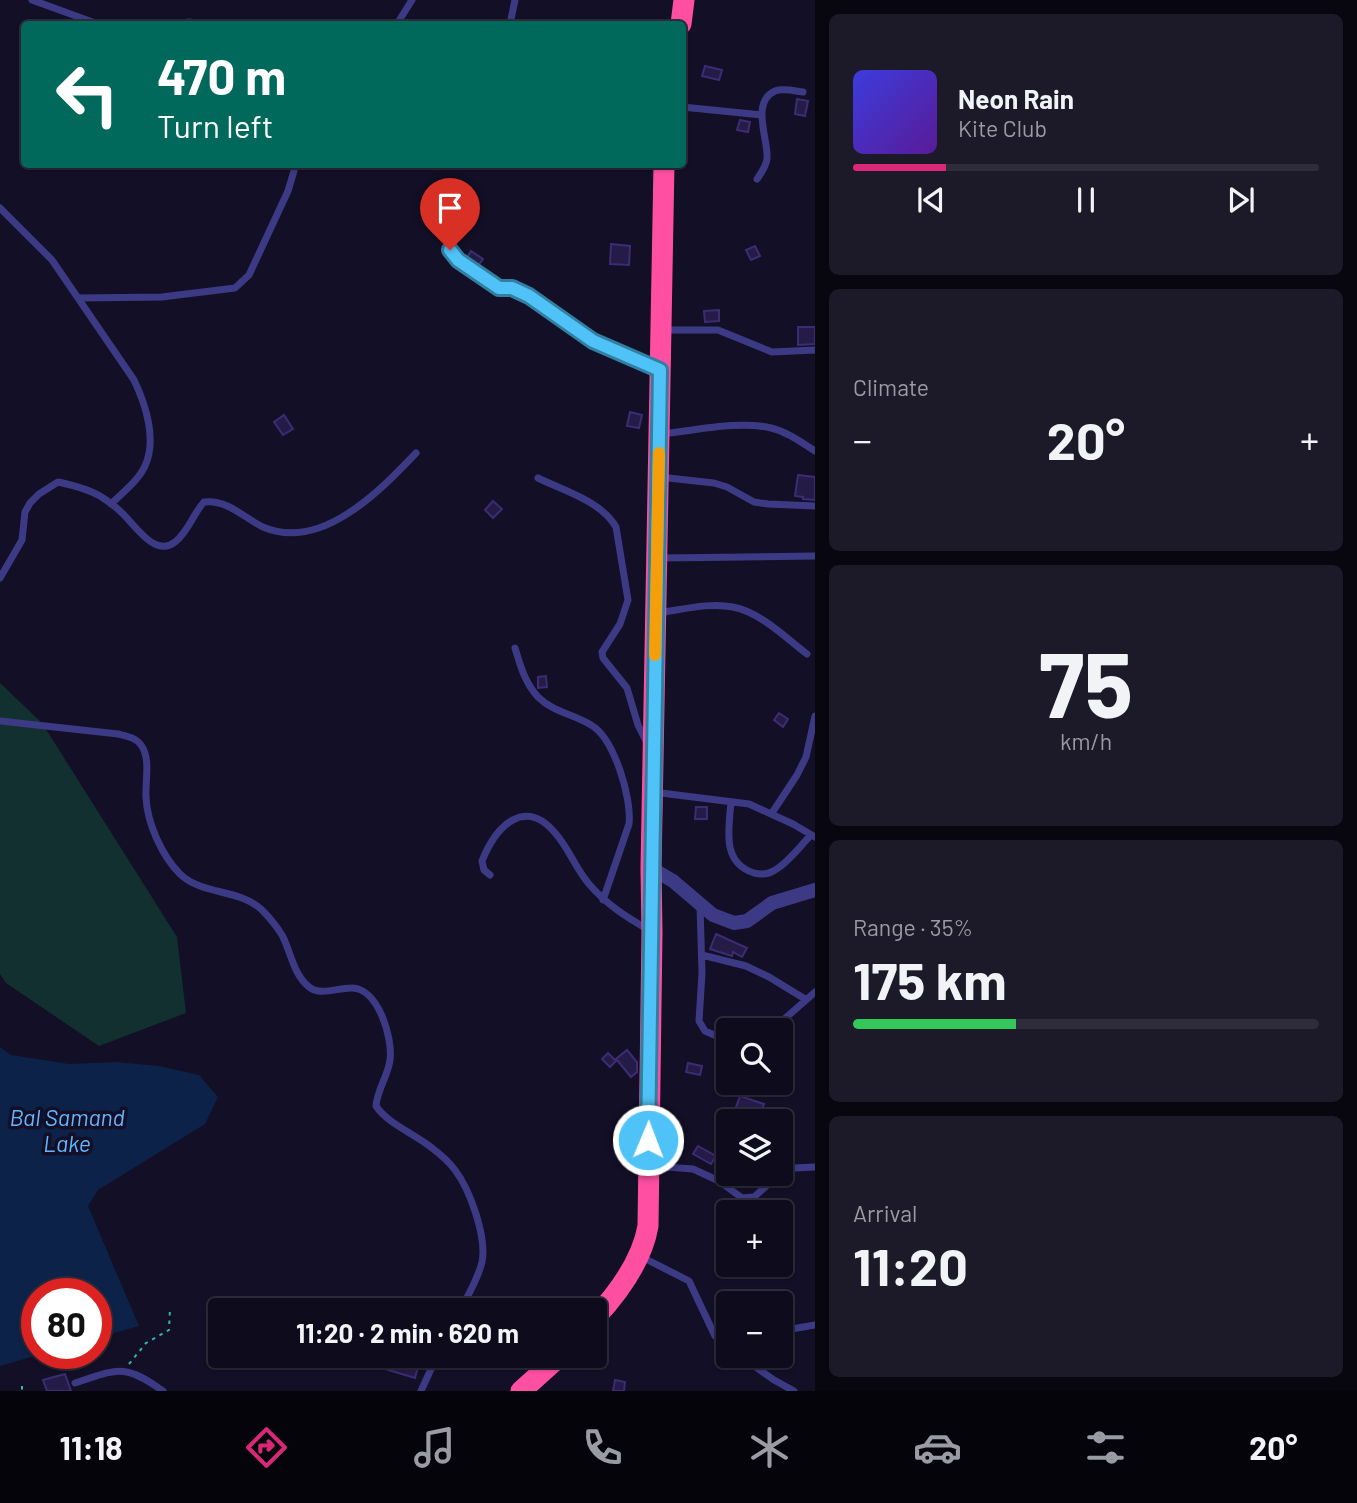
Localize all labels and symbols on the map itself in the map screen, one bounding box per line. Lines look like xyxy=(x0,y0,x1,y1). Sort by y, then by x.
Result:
pin xyxy=(420,178,480,250)
water label: Bal Samand Lake xyxy=(9,1103,125,1157)
position arrow xyxy=(611,1103,685,1177)
speed limit sign: 80 xyxy=(21,1278,112,1369)

